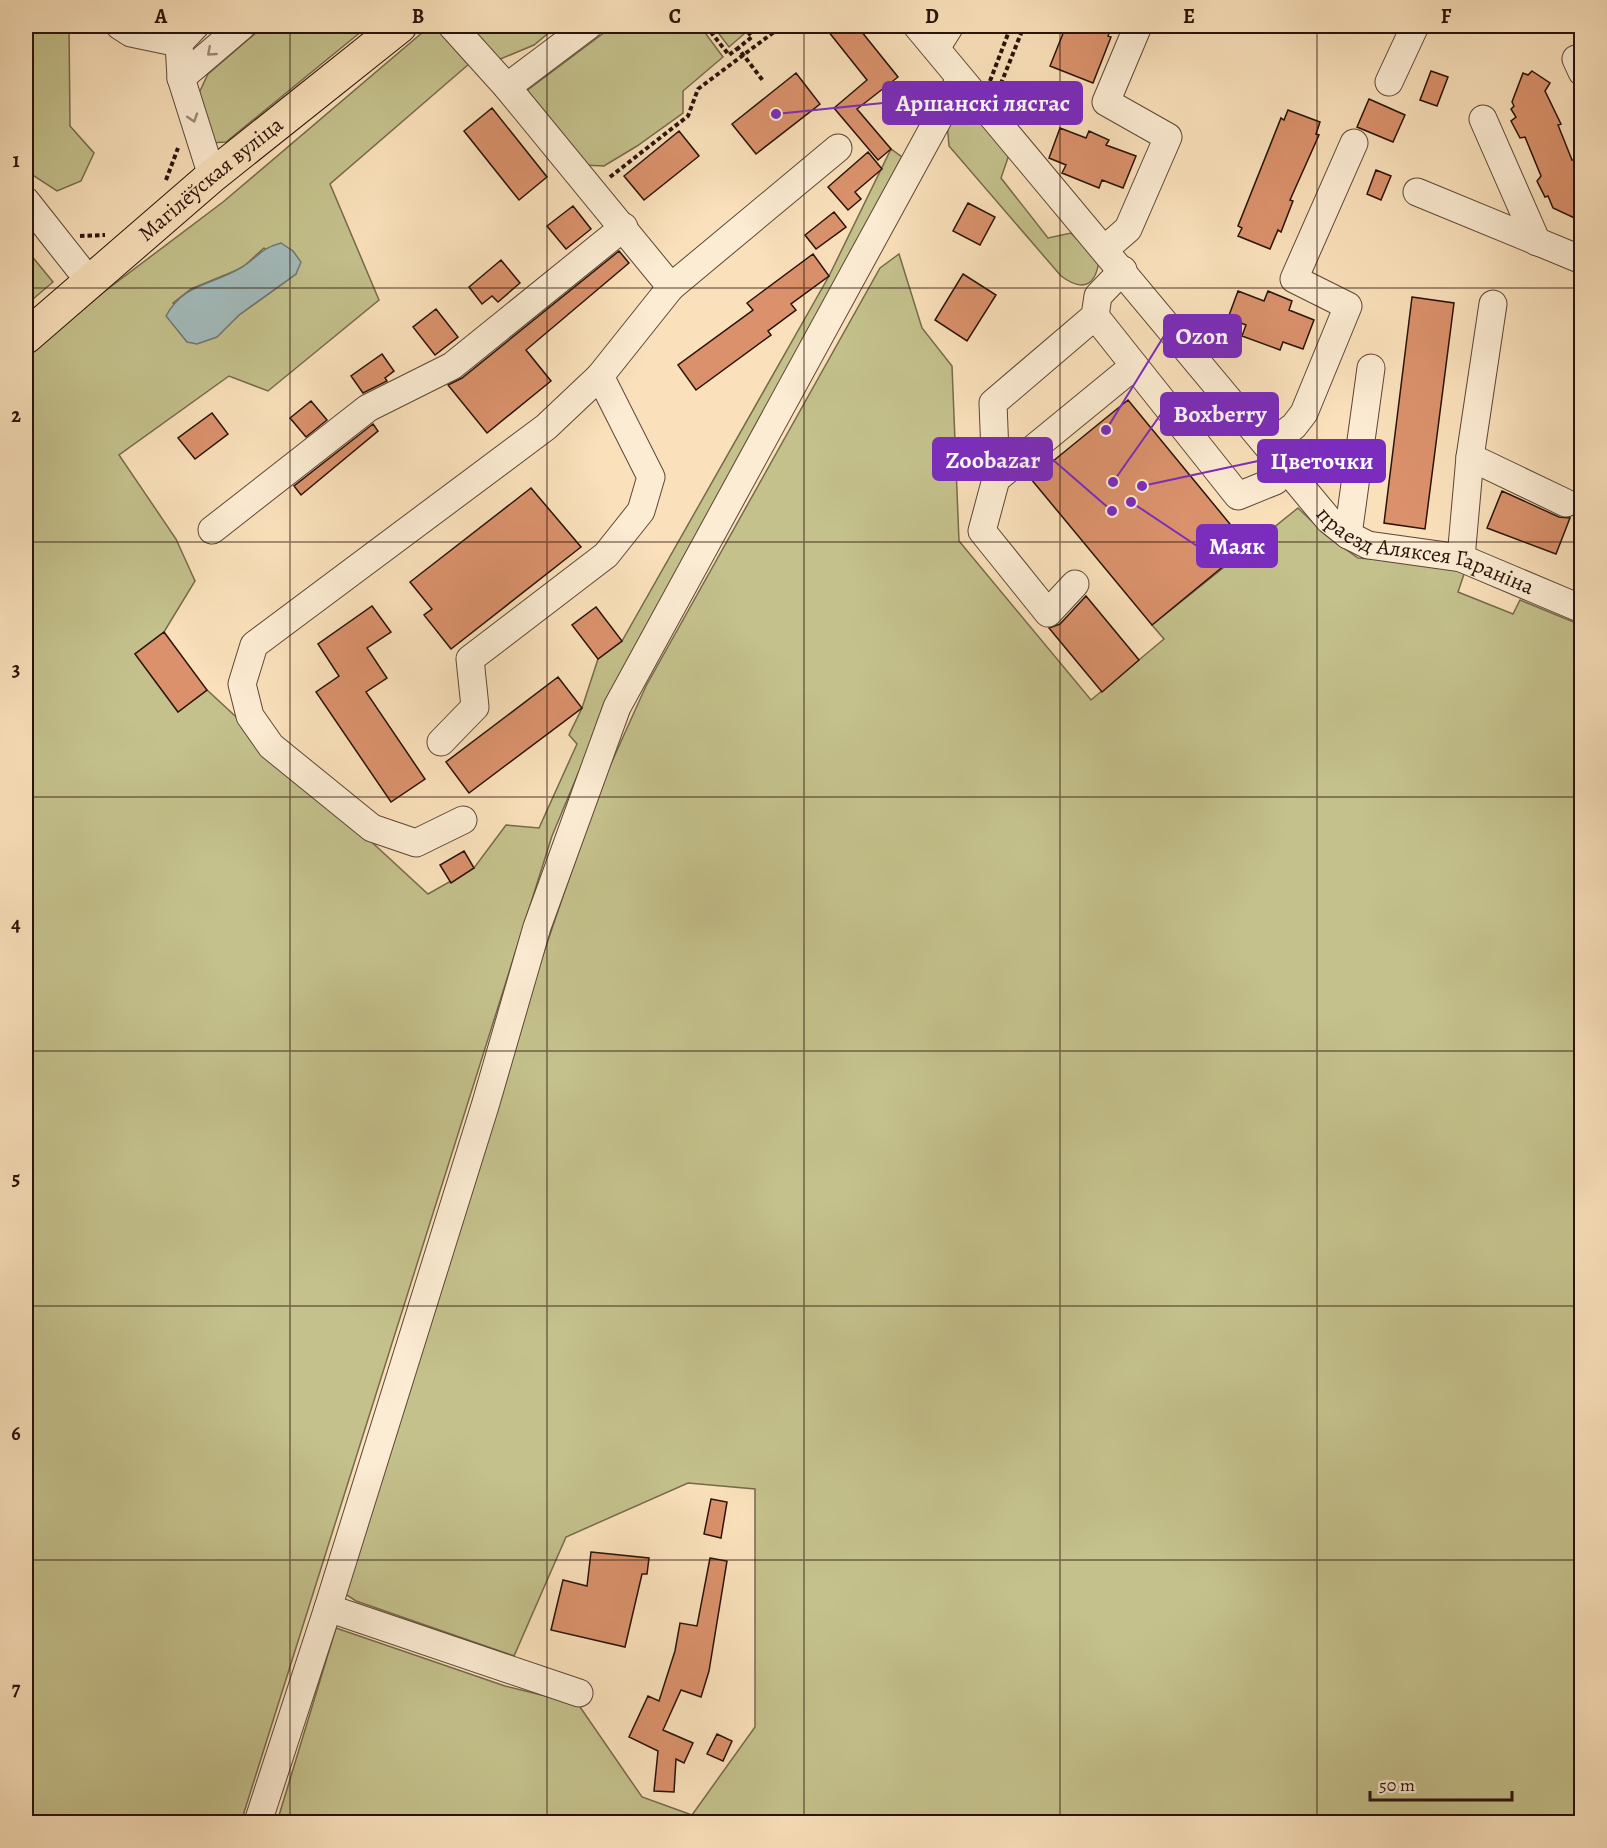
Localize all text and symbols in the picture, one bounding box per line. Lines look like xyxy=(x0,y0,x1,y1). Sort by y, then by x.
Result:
text: A xyxy=(154,3,168,30)
text: B xyxy=(412,3,424,30)
text: C xyxy=(669,3,681,30)
text: D xyxy=(925,3,939,30)
text: E xyxy=(1183,3,1195,30)
text: F xyxy=(1441,3,1452,30)
one-way arrow xyxy=(207,45,218,56)
callout: Аршанскі лясгас xyxy=(883,82,1082,124)
text: Аршанскі лясгас xyxy=(895,87,1070,119)
street label: Магілёўская вуліца xyxy=(132,109,290,248)
one-way arrow xyxy=(186,112,198,123)
text: 1 xyxy=(12,147,20,174)
callout: Ozon xyxy=(1164,315,1241,357)
text: Ozon xyxy=(1175,320,1229,352)
callout: Boxberry xyxy=(1161,393,1278,435)
text: Boxberry xyxy=(1173,398,1268,430)
text: 2 xyxy=(11,402,21,429)
callout: Zoobazar xyxy=(933,438,1052,480)
callout: Цветочки xyxy=(1258,440,1385,482)
text: Zoobazar xyxy=(946,444,1041,476)
text: Цветочки xyxy=(1271,445,1373,477)
street label: праезд Аляксея Гараніна xyxy=(1309,500,1540,602)
callout: Маяк xyxy=(1197,525,1277,567)
text: Маяк xyxy=(1209,530,1265,562)
text: 3 xyxy=(12,656,20,683)
text: 4 xyxy=(11,911,21,938)
text: 5 xyxy=(12,1165,20,1192)
text: 6 xyxy=(11,1420,21,1447)
text: 7 xyxy=(12,1675,21,1702)
scale bar xyxy=(1370,1764,1512,1802)
text: 50 m xyxy=(1379,1773,1415,1797)

